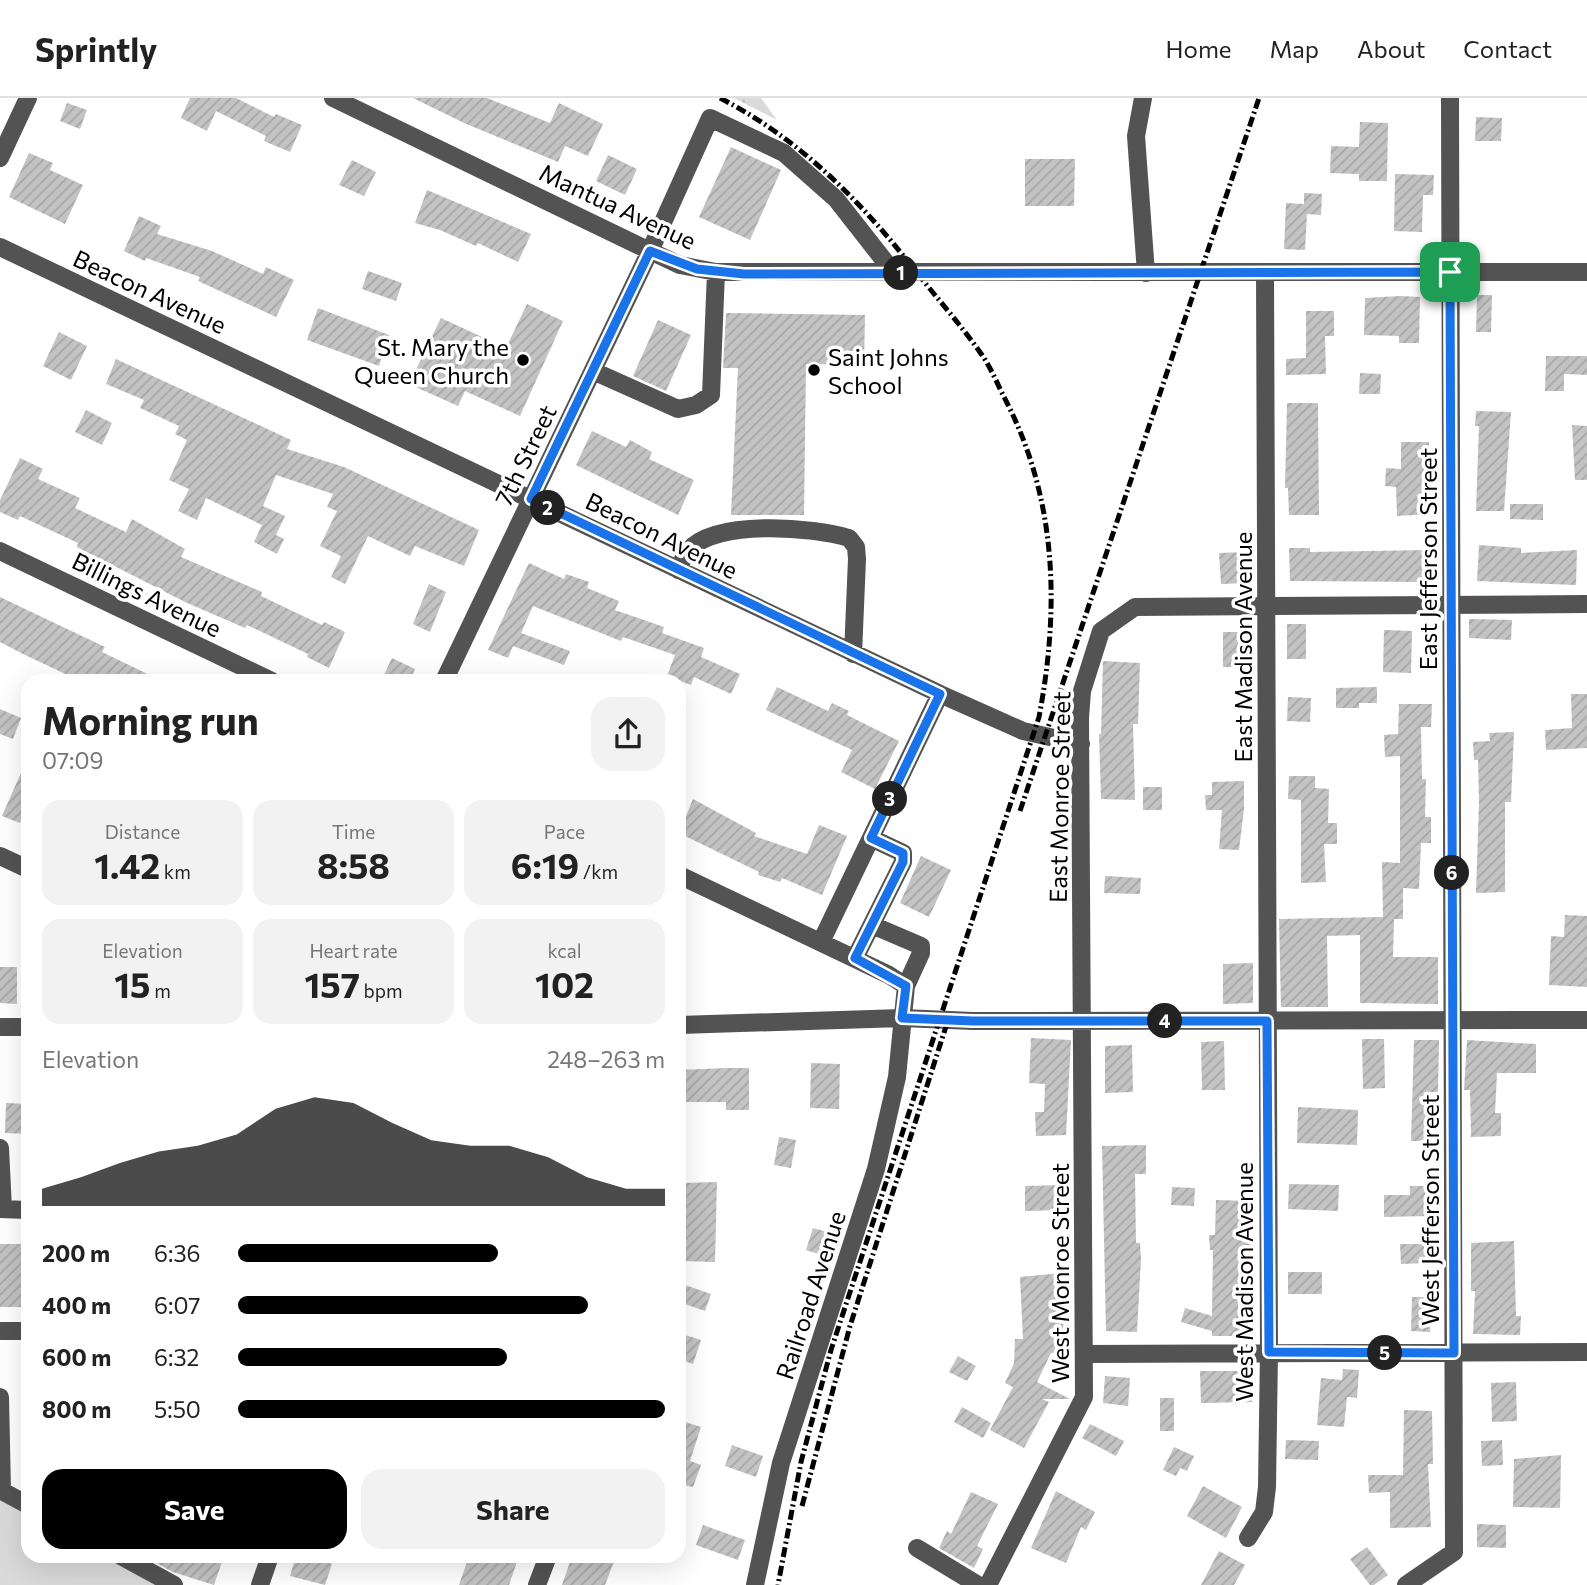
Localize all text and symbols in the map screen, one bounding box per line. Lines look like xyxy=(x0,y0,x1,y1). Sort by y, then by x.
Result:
text: Sprintly xyxy=(35,28,157,69)
text: Home xyxy=(1166,34,1232,63)
text: Map xyxy=(1270,34,1319,63)
text: About xyxy=(1357,34,1425,63)
text: Contact xyxy=(1463,34,1552,63)
street label: Mantua Avenue xyxy=(535,157,701,255)
pin xyxy=(1420,242,1480,302)
street label: Beacon Avenue xyxy=(69,243,231,339)
icon: arrive xyxy=(1431,253,1469,291)
pin: 1 xyxy=(884,256,918,290)
text: 1 xyxy=(896,261,905,284)
place label: St. Mary the Queen Church xyxy=(354,332,509,389)
place label: Saint Johns School xyxy=(828,342,949,399)
marker: St. Mary the Queen Church xyxy=(515,352,531,368)
marker: Saint Johns School xyxy=(806,362,822,378)
street label: 7th Street xyxy=(488,400,562,510)
street label: East Jefferson Street xyxy=(1413,448,1442,670)
street label: Beacon Avenue xyxy=(581,486,743,584)
pin: 2 xyxy=(530,490,566,526)
text: 2 xyxy=(542,496,553,519)
street label: East Madison Avenue xyxy=(1228,531,1257,763)
street label: Billings Avenue xyxy=(68,545,226,643)
street label: East Monroe Street xyxy=(1043,691,1075,903)
text: Morning run xyxy=(42,696,259,743)
button: share xyxy=(591,697,665,771)
text: 07:09 xyxy=(42,746,103,774)
pin: 3 xyxy=(872,782,908,816)
text: 3 xyxy=(884,787,895,810)
text: Distance xyxy=(105,820,180,843)
text: Time xyxy=(332,820,375,843)
text: Pace xyxy=(544,820,585,843)
text: 1.42 xyxy=(94,843,160,886)
text: 8:58 xyxy=(317,843,390,886)
text: 6:19 xyxy=(511,843,579,886)
pin: 6 xyxy=(1434,856,1470,890)
text: km xyxy=(160,860,191,883)
text: /km xyxy=(579,860,618,883)
text: 6 xyxy=(1446,861,1457,884)
text: Elevation xyxy=(102,939,183,962)
text: Heart rate xyxy=(309,939,398,962)
text: kcal xyxy=(547,939,582,962)
text: 15 xyxy=(114,962,151,1005)
text: 157 xyxy=(304,962,360,1005)
text: 102 xyxy=(535,962,594,1005)
text: m xyxy=(151,979,171,1002)
text: bpm xyxy=(360,979,403,1002)
pin: 4 xyxy=(1148,1004,1182,1038)
text: 4 xyxy=(1159,1009,1170,1032)
text: Elevation xyxy=(42,1045,139,1073)
text: 248–263 m xyxy=(547,1045,665,1073)
street label: West Jefferson Street xyxy=(1415,1094,1444,1326)
street label: West Madison Avenue xyxy=(1229,1162,1258,1402)
street label: West Monroe Street xyxy=(1045,1163,1074,1383)
street label: Railroad Avenue xyxy=(769,1207,851,1383)
text: 200 m xyxy=(42,1239,110,1267)
text: 6:36 xyxy=(154,1239,200,1267)
text: 400 m xyxy=(42,1291,111,1319)
text: 6:07 xyxy=(154,1291,200,1319)
pin: 5 xyxy=(1368,1336,1402,1370)
text: 5 xyxy=(1379,1341,1390,1364)
text: 600 m xyxy=(42,1343,111,1371)
text: 6:32 xyxy=(154,1343,199,1371)
text: 800 m xyxy=(42,1395,111,1423)
text: 5:50 xyxy=(154,1395,201,1423)
button: Save xyxy=(42,1469,347,1549)
button: Share xyxy=(361,1469,665,1549)

